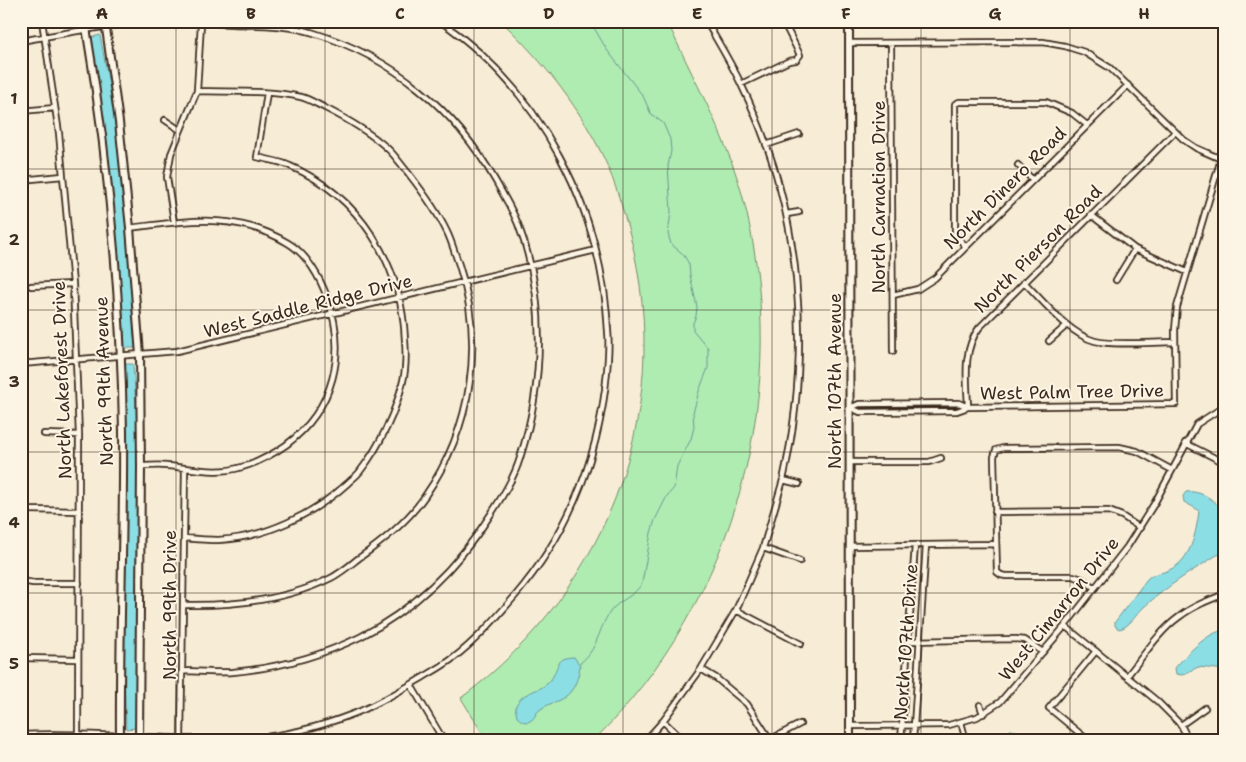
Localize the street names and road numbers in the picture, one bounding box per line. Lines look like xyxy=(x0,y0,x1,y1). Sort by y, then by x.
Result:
street label: North Carnation Drive xyxy=(867,100,891,294)
street label: North Dinero Road xyxy=(938,121,1072,255)
street label: North Pierson Road xyxy=(969,180,1107,318)
street label: West Saddle Ridge Drive xyxy=(201,268,415,344)
street label: North Lakeforest Drive xyxy=(47,280,77,480)
street label: North 107th Avenue xyxy=(823,293,847,469)
street label: North 99th Avenue xyxy=(89,296,119,466)
street label: West Palm Tree Drive xyxy=(980,378,1164,406)
street label: North 99th Drive xyxy=(158,530,182,680)
street label: West Cimarron Drive xyxy=(993,532,1125,686)
street label: North 107th Drive xyxy=(889,563,923,721)

